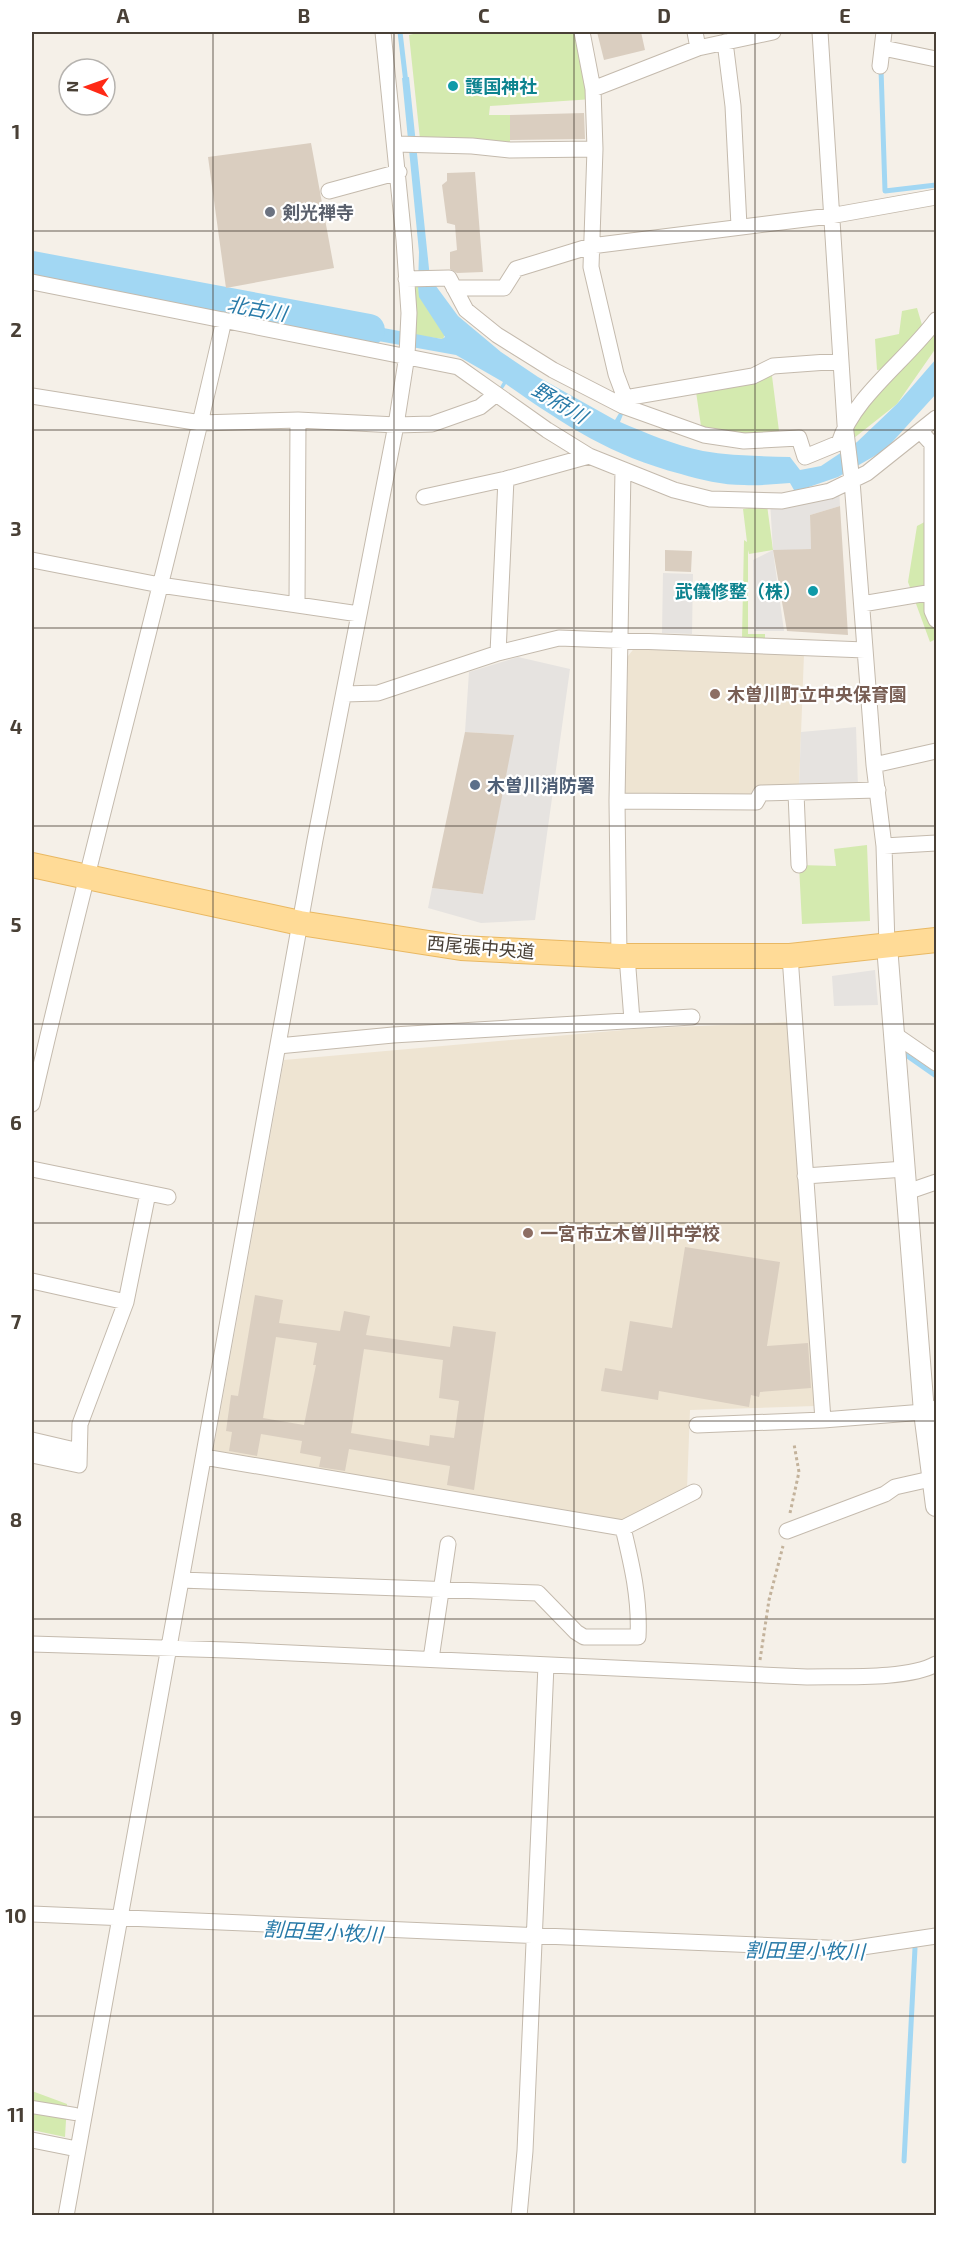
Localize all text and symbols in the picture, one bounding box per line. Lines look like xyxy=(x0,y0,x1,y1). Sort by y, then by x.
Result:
text: A xyxy=(116,3,130,27)
text: B xyxy=(298,3,310,27)
text: C xyxy=(478,3,490,27)
text: D xyxy=(657,3,671,27)
text: E xyxy=(839,3,851,27)
north arrow xyxy=(57,57,117,117)
place label: 護国神社 xyxy=(465,75,537,97)
marker: 護国神社 xyxy=(446,79,460,93)
text: N xyxy=(62,81,81,93)
text: 1 xyxy=(12,119,20,143)
place label: 剣光禅寺 xyxy=(282,201,354,223)
marker: 剣光禅寺 xyxy=(263,205,277,219)
water label: 北古川 xyxy=(225,291,291,325)
text: 2 xyxy=(10,317,22,341)
water label: 野府川 xyxy=(528,376,594,429)
text: 3 xyxy=(10,516,22,540)
place label: 武儀修整（株） xyxy=(675,580,801,602)
marker: 武儀修整（株） xyxy=(806,584,820,598)
place label: 木曽川町立中央保育園 xyxy=(727,683,907,705)
marker: 木曽川町立中央保育園 xyxy=(708,687,722,701)
text: 4 xyxy=(10,714,23,738)
place label: 木曽川消防署 xyxy=(487,774,595,796)
marker: 木曽川消防署 xyxy=(468,778,482,792)
text: 5 xyxy=(10,912,22,936)
street label: 西尾張中央道 xyxy=(426,931,536,963)
text: 6 xyxy=(10,1110,22,1134)
place label: 一宮市立木曽川中学校 xyxy=(540,1222,720,1244)
marker: 一宮市立木曽川中学校 xyxy=(521,1226,535,1240)
text: 7 xyxy=(11,1309,22,1333)
text: 8 xyxy=(10,1507,22,1531)
text: 9 xyxy=(10,1705,22,1729)
text: 10 xyxy=(5,1903,27,1927)
water label: 割田里小牧川 xyxy=(262,1916,386,1946)
water label: 割田里小牧川 xyxy=(745,1937,867,1963)
text: 11 xyxy=(7,2102,25,2126)

